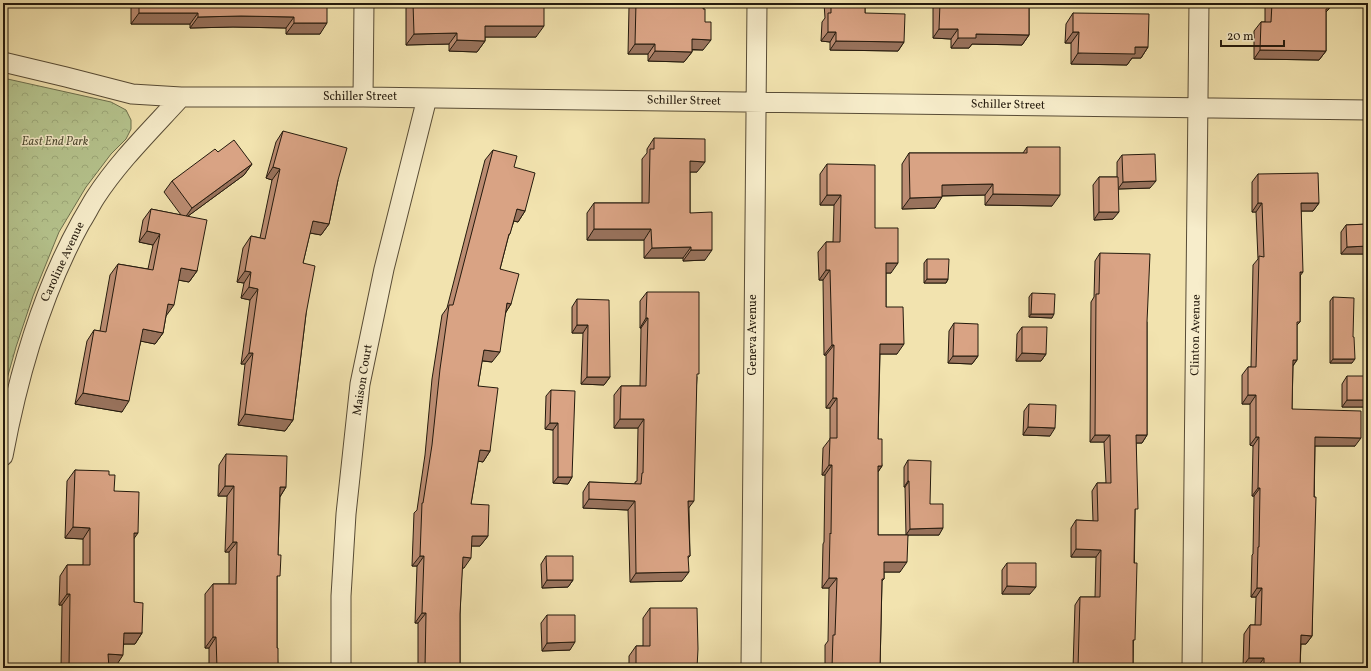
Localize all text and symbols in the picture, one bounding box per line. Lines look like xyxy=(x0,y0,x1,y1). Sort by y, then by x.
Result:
scale bar xyxy=(1221,22,1284,48)
text: 20 m xyxy=(1227,29,1254,45)
street label: Schiller Street xyxy=(323,89,397,105)
street label: Schiller Street xyxy=(647,92,721,110)
street label: Schiller Street xyxy=(971,96,1045,114)
park label: East End Park xyxy=(22,134,89,150)
street label: Caroline Avenue xyxy=(37,219,89,305)
street label: Geneva Avenue xyxy=(745,294,761,376)
street label: Clinton Avenue xyxy=(1187,294,1205,376)
street label: Maison Court xyxy=(349,343,377,417)

